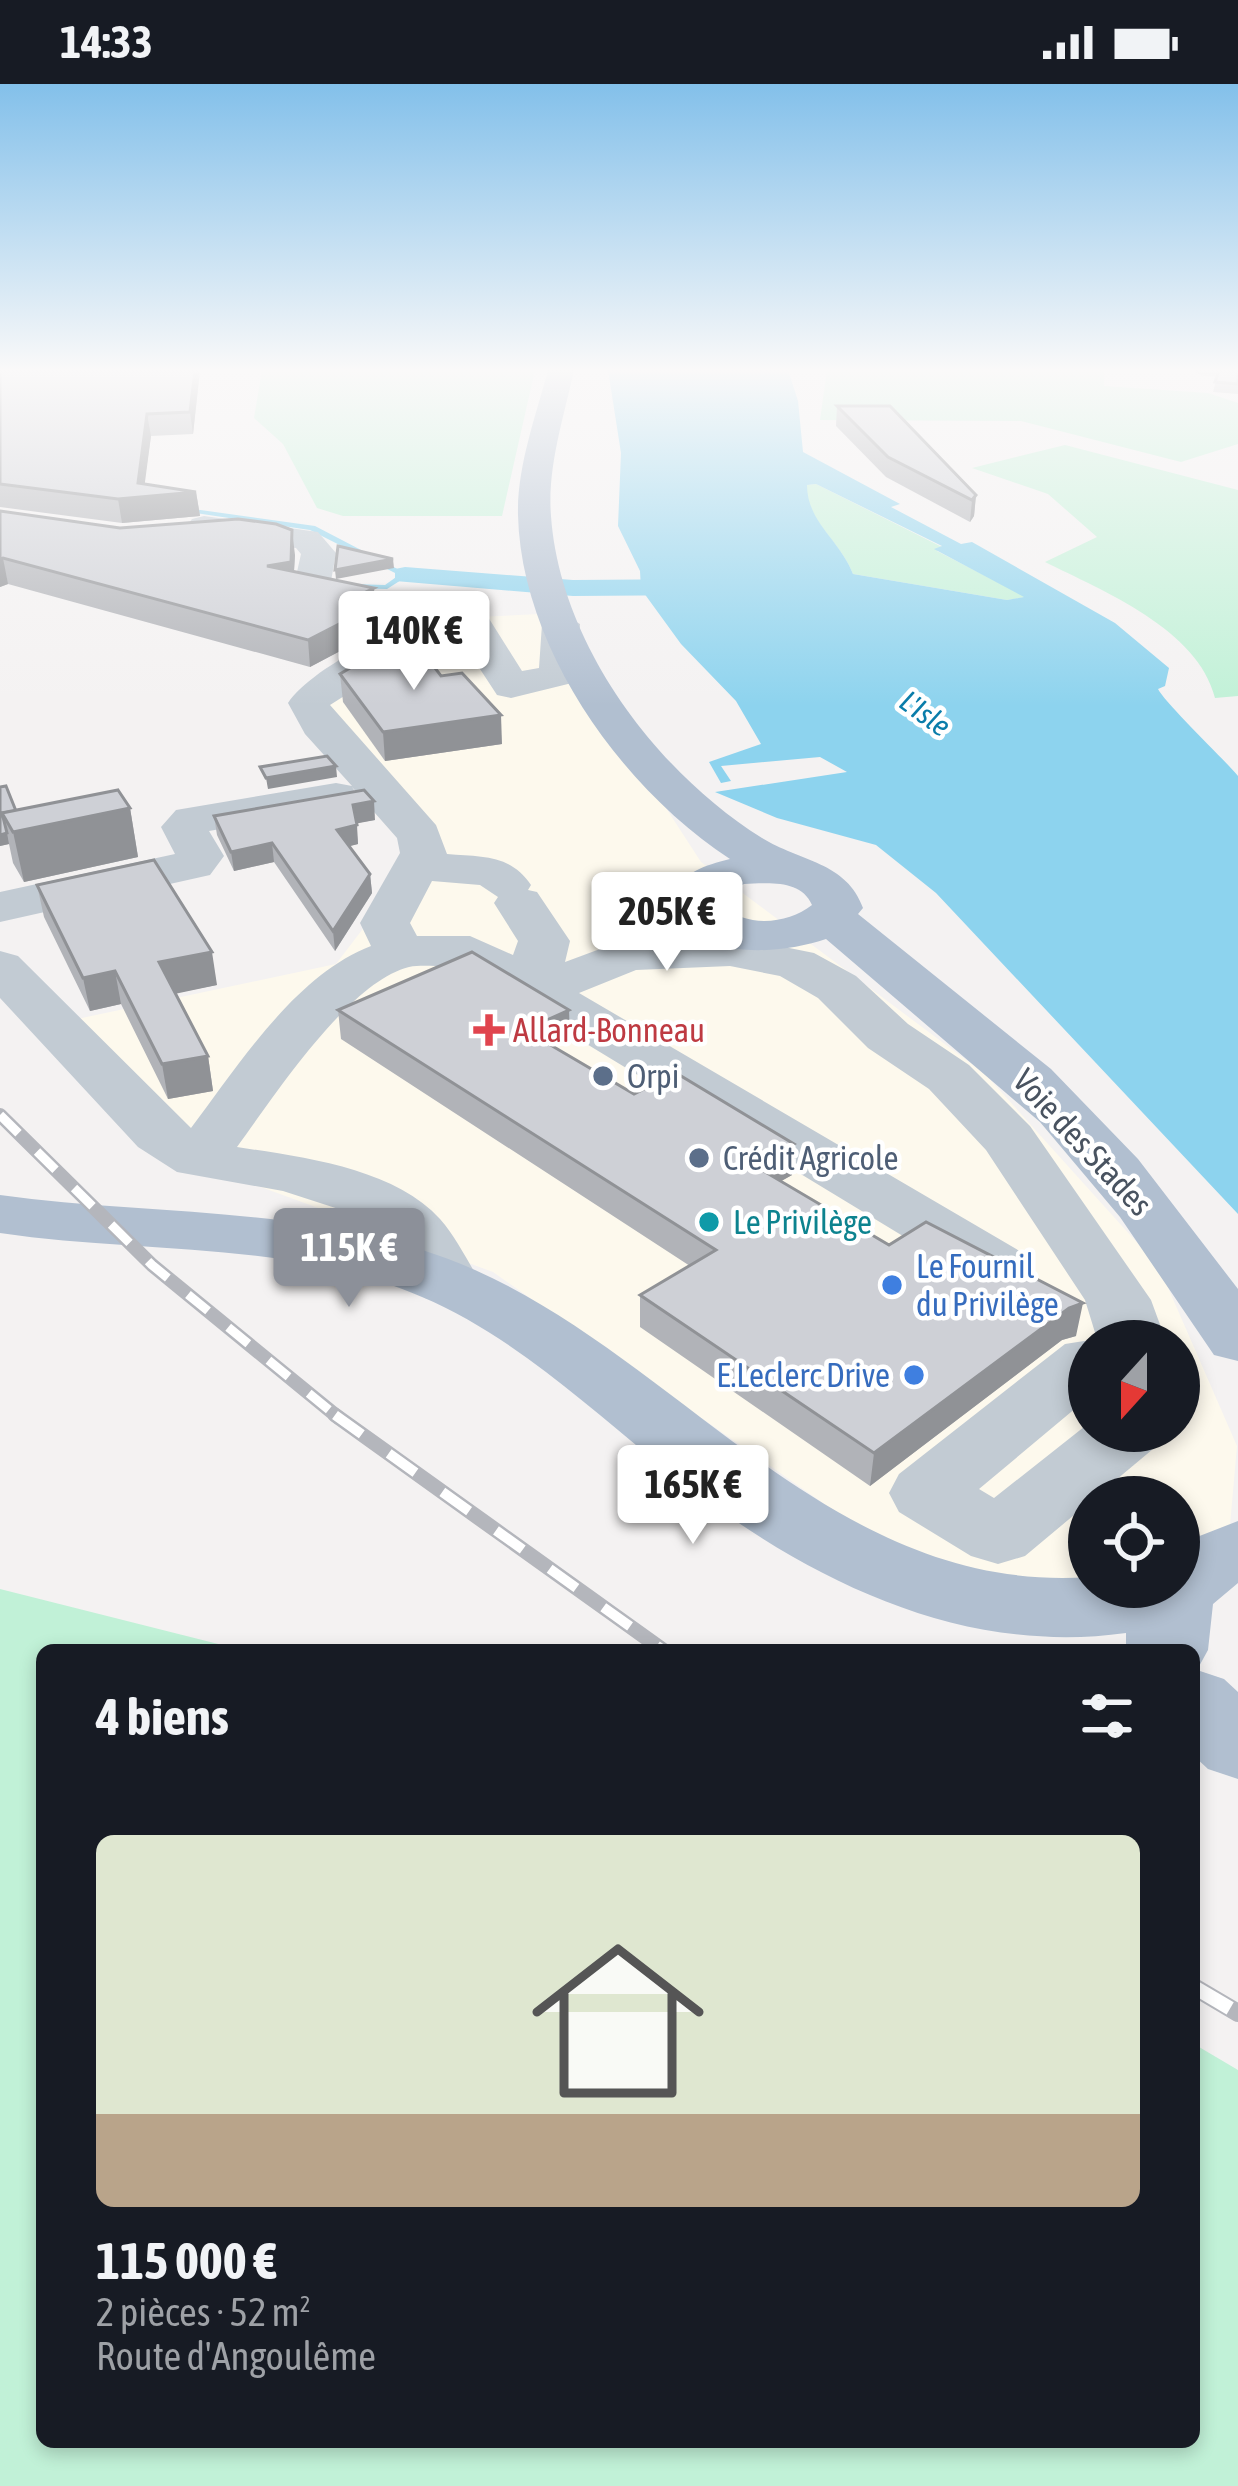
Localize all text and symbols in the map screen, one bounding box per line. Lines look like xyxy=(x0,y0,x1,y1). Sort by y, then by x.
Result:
text: 14:33 xyxy=(60,16,153,68)
pin: 140K € xyxy=(316,591,512,693)
text: 140K € xyxy=(366,608,463,652)
water label: L'Isle xyxy=(894,683,958,743)
pin: 205K € xyxy=(569,872,765,974)
text: 205K € xyxy=(619,889,716,933)
place label: Allard-Bonneau xyxy=(513,1011,705,1049)
marker: Allard-Bonneau xyxy=(476,1017,502,1043)
place label: Orpi xyxy=(627,1057,679,1095)
street label: Voie des Stades xyxy=(1006,1061,1160,1223)
marker: Orpi xyxy=(590,1063,616,1089)
place label: Crédit Agricole xyxy=(723,1139,898,1177)
marker: Crédit Agricole xyxy=(686,1145,712,1171)
place label: Le Privilège xyxy=(733,1203,872,1241)
pin: 115K € xyxy=(251,1208,447,1310)
marker: Le Privilège xyxy=(696,1209,722,1235)
text: 115K € xyxy=(301,1225,398,1269)
place label: Le Fournil du Privilège xyxy=(916,1247,1059,1323)
marker: Le Fournil du Privilège xyxy=(879,1272,905,1298)
north arrow xyxy=(1068,1320,1200,1452)
map controls xyxy=(1068,1320,1200,1608)
place label: E.Leclerc Drive xyxy=(716,1356,890,1394)
marker: E.Leclerc Drive xyxy=(901,1362,927,1388)
pin: 165K € xyxy=(595,1445,791,1547)
text: 165K € xyxy=(645,1462,742,1506)
button: locate xyxy=(1068,1476,1200,1608)
icon: filters xyxy=(1074,1683,1140,1749)
text: 4 biens xyxy=(96,1687,229,1746)
icon: home xyxy=(510,1913,726,2129)
text: 115 000 € xyxy=(96,2231,277,2290)
text: 2 pièces · 52 m² xyxy=(96,2290,311,2334)
text: Route d'Angoulême xyxy=(96,2334,376,2378)

